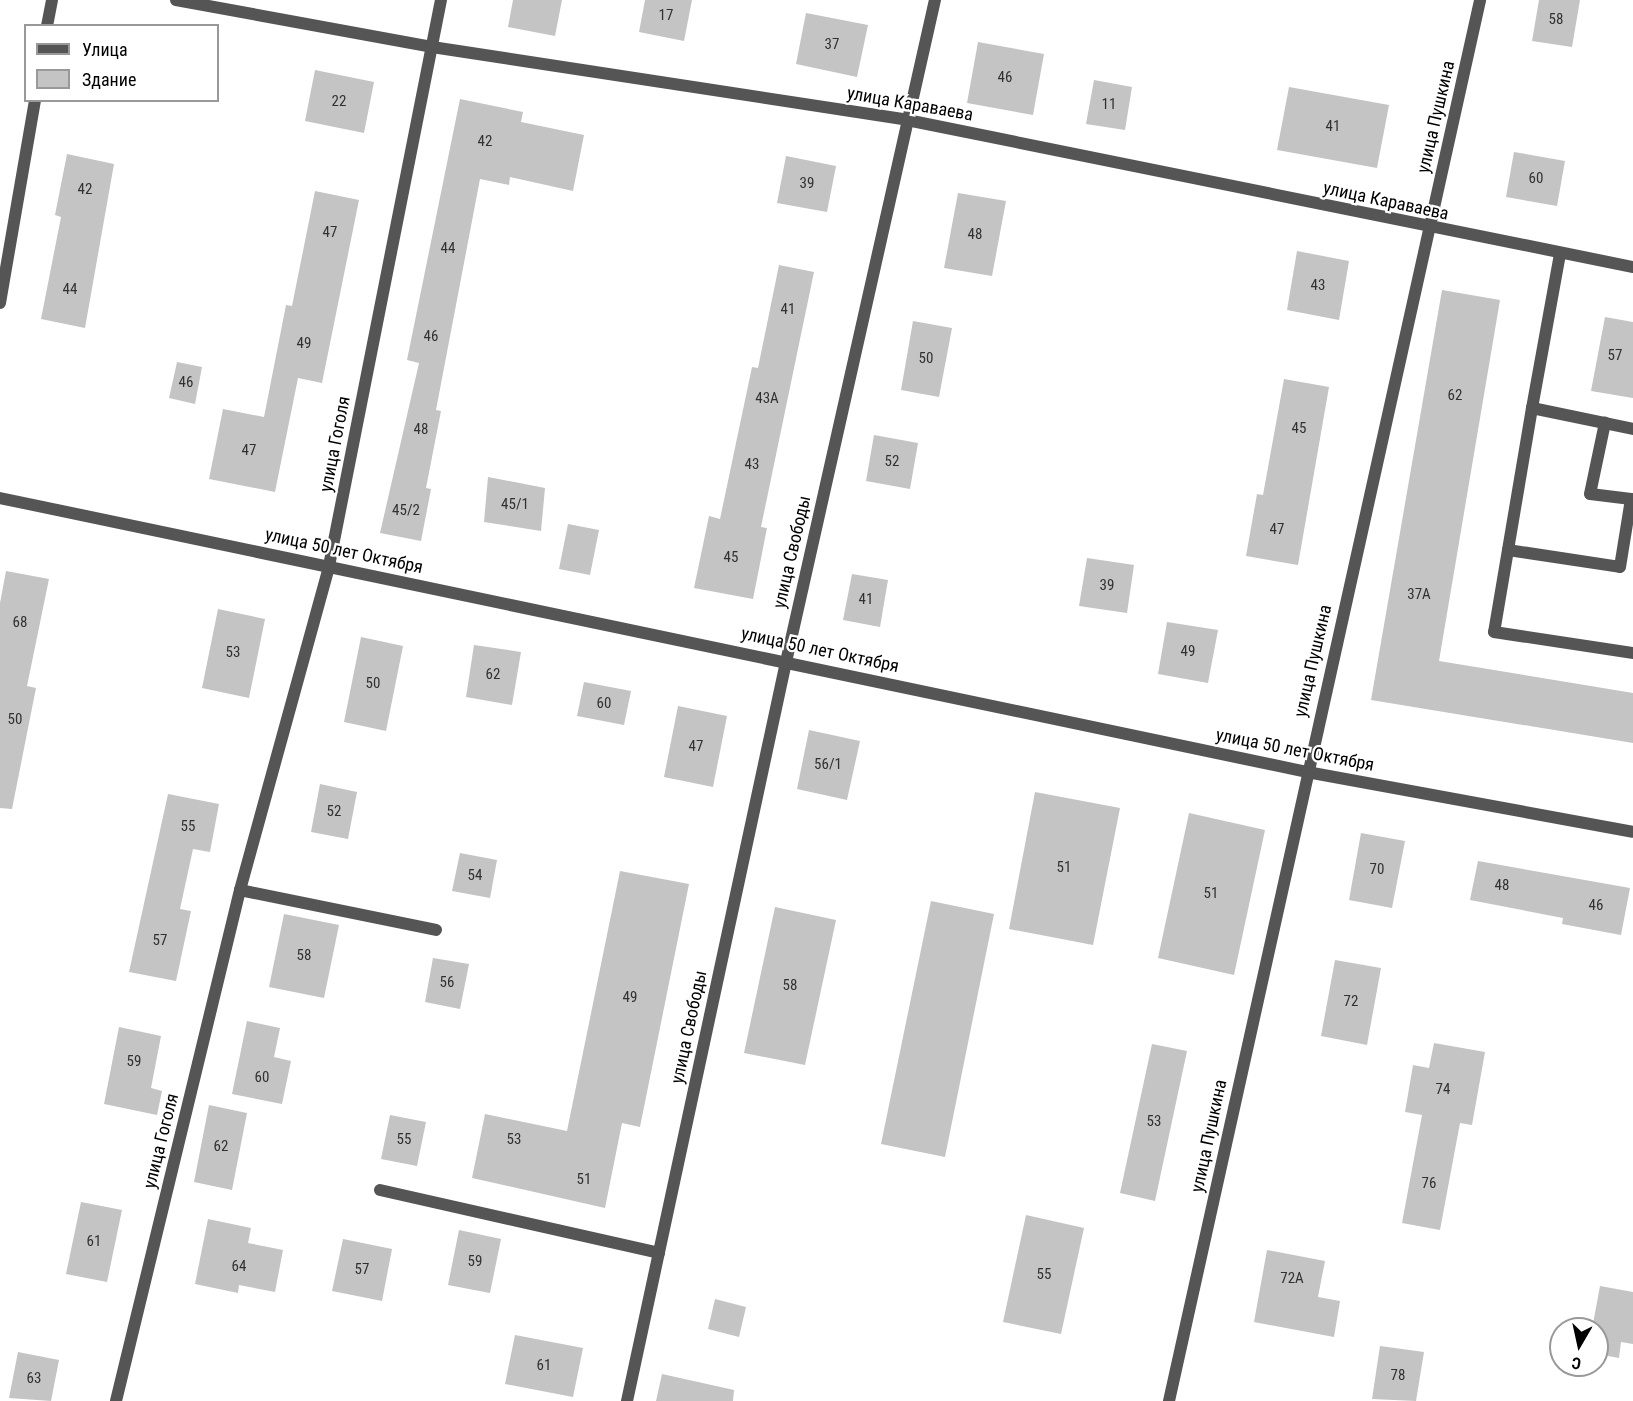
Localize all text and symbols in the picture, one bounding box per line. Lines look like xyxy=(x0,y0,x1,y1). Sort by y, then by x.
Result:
house number: 17 xyxy=(659,7,673,25)
house number: 58 xyxy=(1549,11,1563,29)
legend xyxy=(24,24,219,102)
house number: 37 xyxy=(825,36,839,54)
text: Улица xyxy=(82,39,128,60)
street label: улица Пушкина xyxy=(1413,59,1459,175)
text: Здание xyxy=(82,69,136,90)
house number: 46 xyxy=(998,69,1012,87)
street label: улица Караваева xyxy=(845,82,975,126)
house number: 22 xyxy=(332,93,346,111)
house number: 11 xyxy=(1102,96,1116,114)
house number: 41 xyxy=(1326,118,1340,136)
house number: 42 xyxy=(478,133,492,151)
house number: 60 xyxy=(1529,170,1543,188)
house number: 39 xyxy=(800,175,814,193)
street label: улица Караваева xyxy=(1321,177,1451,225)
house number: 42 xyxy=(78,181,92,199)
house number: 47 xyxy=(323,224,337,242)
house number: 48 xyxy=(968,226,982,244)
house number: 44 xyxy=(441,240,455,258)
house number: 43 xyxy=(1311,277,1325,295)
house number: 44 xyxy=(63,281,77,299)
house number: 41 xyxy=(781,301,795,319)
house number: 46 xyxy=(424,328,438,346)
house number: 49 xyxy=(297,335,311,353)
house number: 57 xyxy=(1608,347,1622,365)
house number: 50 xyxy=(919,350,933,368)
house number: 46 xyxy=(179,374,193,392)
house number: 62 xyxy=(1448,387,1462,405)
house number: 43А xyxy=(755,390,779,408)
street label: улица Гоголя xyxy=(315,394,355,494)
house number: 45 xyxy=(1292,420,1306,438)
house number: 48 xyxy=(414,421,428,439)
house number: 47 xyxy=(242,442,256,460)
house number: 52 xyxy=(885,453,899,471)
house number: 43 xyxy=(745,456,759,474)
street label: улица Свободы xyxy=(769,494,815,610)
house number: 45/1 xyxy=(501,496,529,514)
house number: 45/2 xyxy=(392,502,420,520)
house number: 47 xyxy=(1270,521,1284,539)
street label: улица 50 лет Октября xyxy=(263,524,425,578)
house number: 45 xyxy=(724,549,738,567)
house number: 39 xyxy=(1100,577,1114,595)
house number: 37А xyxy=(1407,586,1431,604)
house number: 41 xyxy=(859,591,873,609)
street label: улица Пушкина xyxy=(1290,603,1336,719)
house number: 68 xyxy=(13,614,27,632)
street label: улица 50 лет Октября xyxy=(739,623,901,677)
house number: 49 xyxy=(1181,643,1195,661)
house number: 53 xyxy=(226,644,240,662)
house number: 62 xyxy=(486,666,500,684)
house number: 50 xyxy=(366,675,380,693)
house number: 60 xyxy=(597,695,611,713)
house number: 50 xyxy=(8,711,22,729)
street label: улица 50 лет Октября xyxy=(1214,724,1376,776)
house number: 47 xyxy=(689,738,703,756)
house number: 56/1 xyxy=(814,756,842,774)
house number: 52 xyxy=(327,803,341,821)
house number: 55 xyxy=(181,818,195,836)
house number: 51 xyxy=(1057,859,1071,877)
house number: 70 xyxy=(1370,861,1384,879)
house number: 54 xyxy=(468,867,482,885)
house number: 48 xyxy=(1495,877,1509,895)
house number: 51 xyxy=(1204,885,1218,903)
house number: 46 xyxy=(1589,897,1603,915)
house number: 57 xyxy=(153,932,167,950)
house number: 58 xyxy=(297,947,311,965)
street label: улица Свободы xyxy=(666,969,712,1085)
house number: 56 xyxy=(440,974,454,992)
house number: 58 xyxy=(783,977,797,995)
house number: 49 xyxy=(623,989,637,1007)
house number: 72 xyxy=(1344,993,1358,1011)
house number: 59 xyxy=(127,1053,141,1071)
house number: 60 xyxy=(255,1069,269,1087)
street label: улица Пушкина xyxy=(1187,1078,1231,1194)
house number: 74 xyxy=(1436,1081,1450,1099)
street label: улица Гоголя xyxy=(139,1091,183,1191)
house number: 53 xyxy=(1147,1113,1161,1131)
house number: 55 xyxy=(397,1131,411,1149)
house number: 53 xyxy=(507,1131,521,1149)
house number: 62 xyxy=(214,1138,228,1156)
house number: 51 xyxy=(577,1171,591,1189)
house number: 76 xyxy=(1422,1175,1436,1193)
house number: 61 xyxy=(87,1233,101,1251)
house number: 59 xyxy=(468,1253,482,1271)
house number: 64 xyxy=(232,1258,246,1276)
house number: 57 xyxy=(355,1261,369,1279)
house number: 55 xyxy=(1037,1266,1051,1284)
house number: 72А xyxy=(1280,1270,1304,1288)
north arrow xyxy=(1549,1317,1609,1377)
text: С xyxy=(1570,1353,1582,1373)
house number: 61 xyxy=(537,1357,551,1375)
house number: 78 xyxy=(1391,1367,1405,1385)
house number: 63 xyxy=(27,1370,41,1388)

